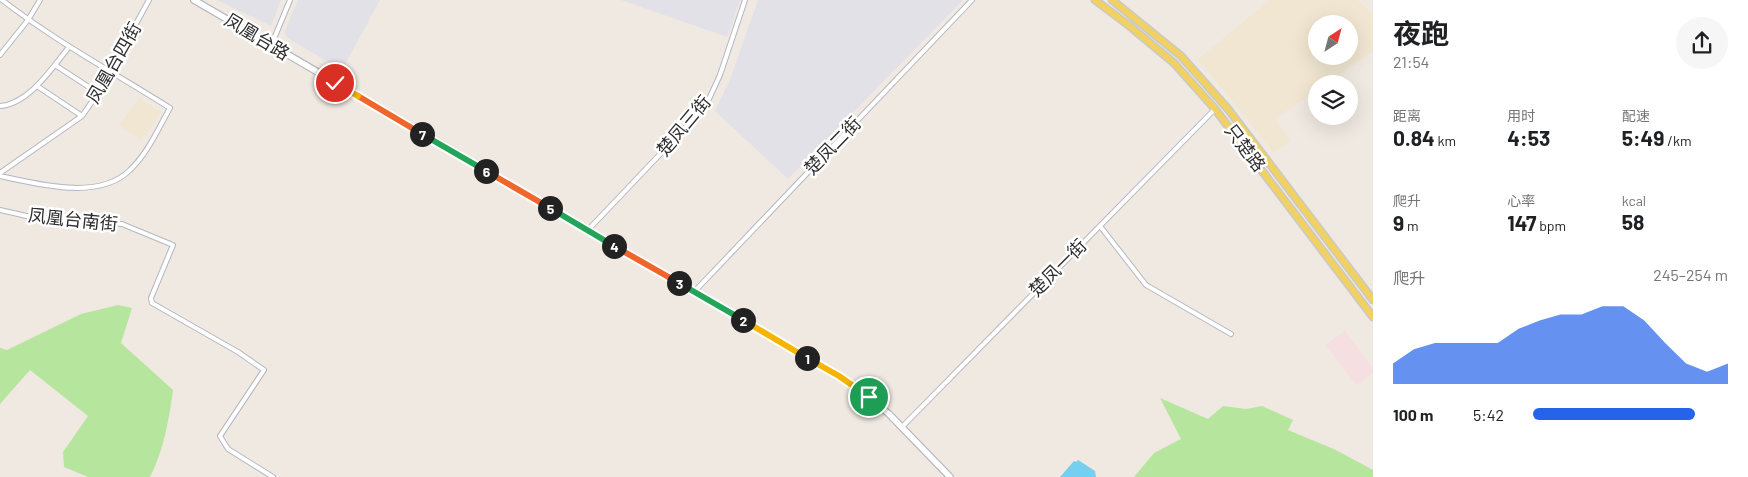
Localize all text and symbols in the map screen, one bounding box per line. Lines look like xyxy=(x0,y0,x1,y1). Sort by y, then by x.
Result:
street label: 凤凰台路 xyxy=(221,8,294,64)
north arrow xyxy=(1308,15,1358,65)
map controls xyxy=(1308,15,1358,125)
text: 夜跑 xyxy=(1393,16,1449,50)
button: share xyxy=(1676,17,1728,69)
street label: 凤凰台四街 xyxy=(81,18,145,107)
text: 21:54 xyxy=(1393,52,1429,71)
pin xyxy=(314,62,356,104)
icon: check xyxy=(321,69,349,97)
button: layers xyxy=(1308,75,1358,125)
street label: 楚凤三街 xyxy=(652,91,715,160)
text: 距离 xyxy=(1393,107,1421,124)
text: 用时 xyxy=(1507,107,1535,124)
text: 配速 xyxy=(1622,107,1650,124)
street label: 楚凤二街 xyxy=(799,112,865,179)
street label: 只楚路 xyxy=(1221,119,1271,176)
pin: 7 xyxy=(410,122,434,146)
text: 0.84 xyxy=(1393,125,1435,150)
text: 4:53 xyxy=(1507,125,1550,150)
text: 5:49 xyxy=(1622,125,1664,150)
text: 7 xyxy=(419,126,426,143)
text: km xyxy=(1435,132,1456,149)
text: /km xyxy=(1664,132,1691,149)
pin: 6 xyxy=(474,158,498,184)
text: 6 xyxy=(483,163,490,180)
text: 爬升 xyxy=(1393,192,1421,209)
text: 心率 xyxy=(1507,192,1535,209)
text: kcal xyxy=(1622,192,1646,209)
pin: 5 xyxy=(538,196,562,220)
text: 5 xyxy=(547,200,554,217)
street label: 凤凰台南街 xyxy=(27,203,119,235)
text: 58 xyxy=(1622,209,1644,234)
text: 9 xyxy=(1393,210,1404,235)
text: 147 xyxy=(1507,210,1536,235)
text: m xyxy=(1404,217,1419,234)
text: bpm xyxy=(1536,217,1566,234)
pin: 4 xyxy=(602,234,626,258)
street label: 楚凤一街 xyxy=(1024,234,1091,301)
text: 4 xyxy=(610,238,619,255)
text: 245–254 m xyxy=(1653,265,1728,284)
text: 爬升 xyxy=(1393,268,1425,287)
pin: 3 xyxy=(666,270,692,296)
text: 3 xyxy=(676,275,683,292)
pin: 2 xyxy=(730,308,756,332)
text: 2 xyxy=(740,312,747,329)
pin: 1 xyxy=(794,346,820,370)
text: 1 xyxy=(805,350,810,367)
pin xyxy=(848,376,890,418)
icon: arrive xyxy=(855,383,883,411)
text: 100 m xyxy=(1393,405,1433,424)
text: 5:42 xyxy=(1473,405,1504,424)

